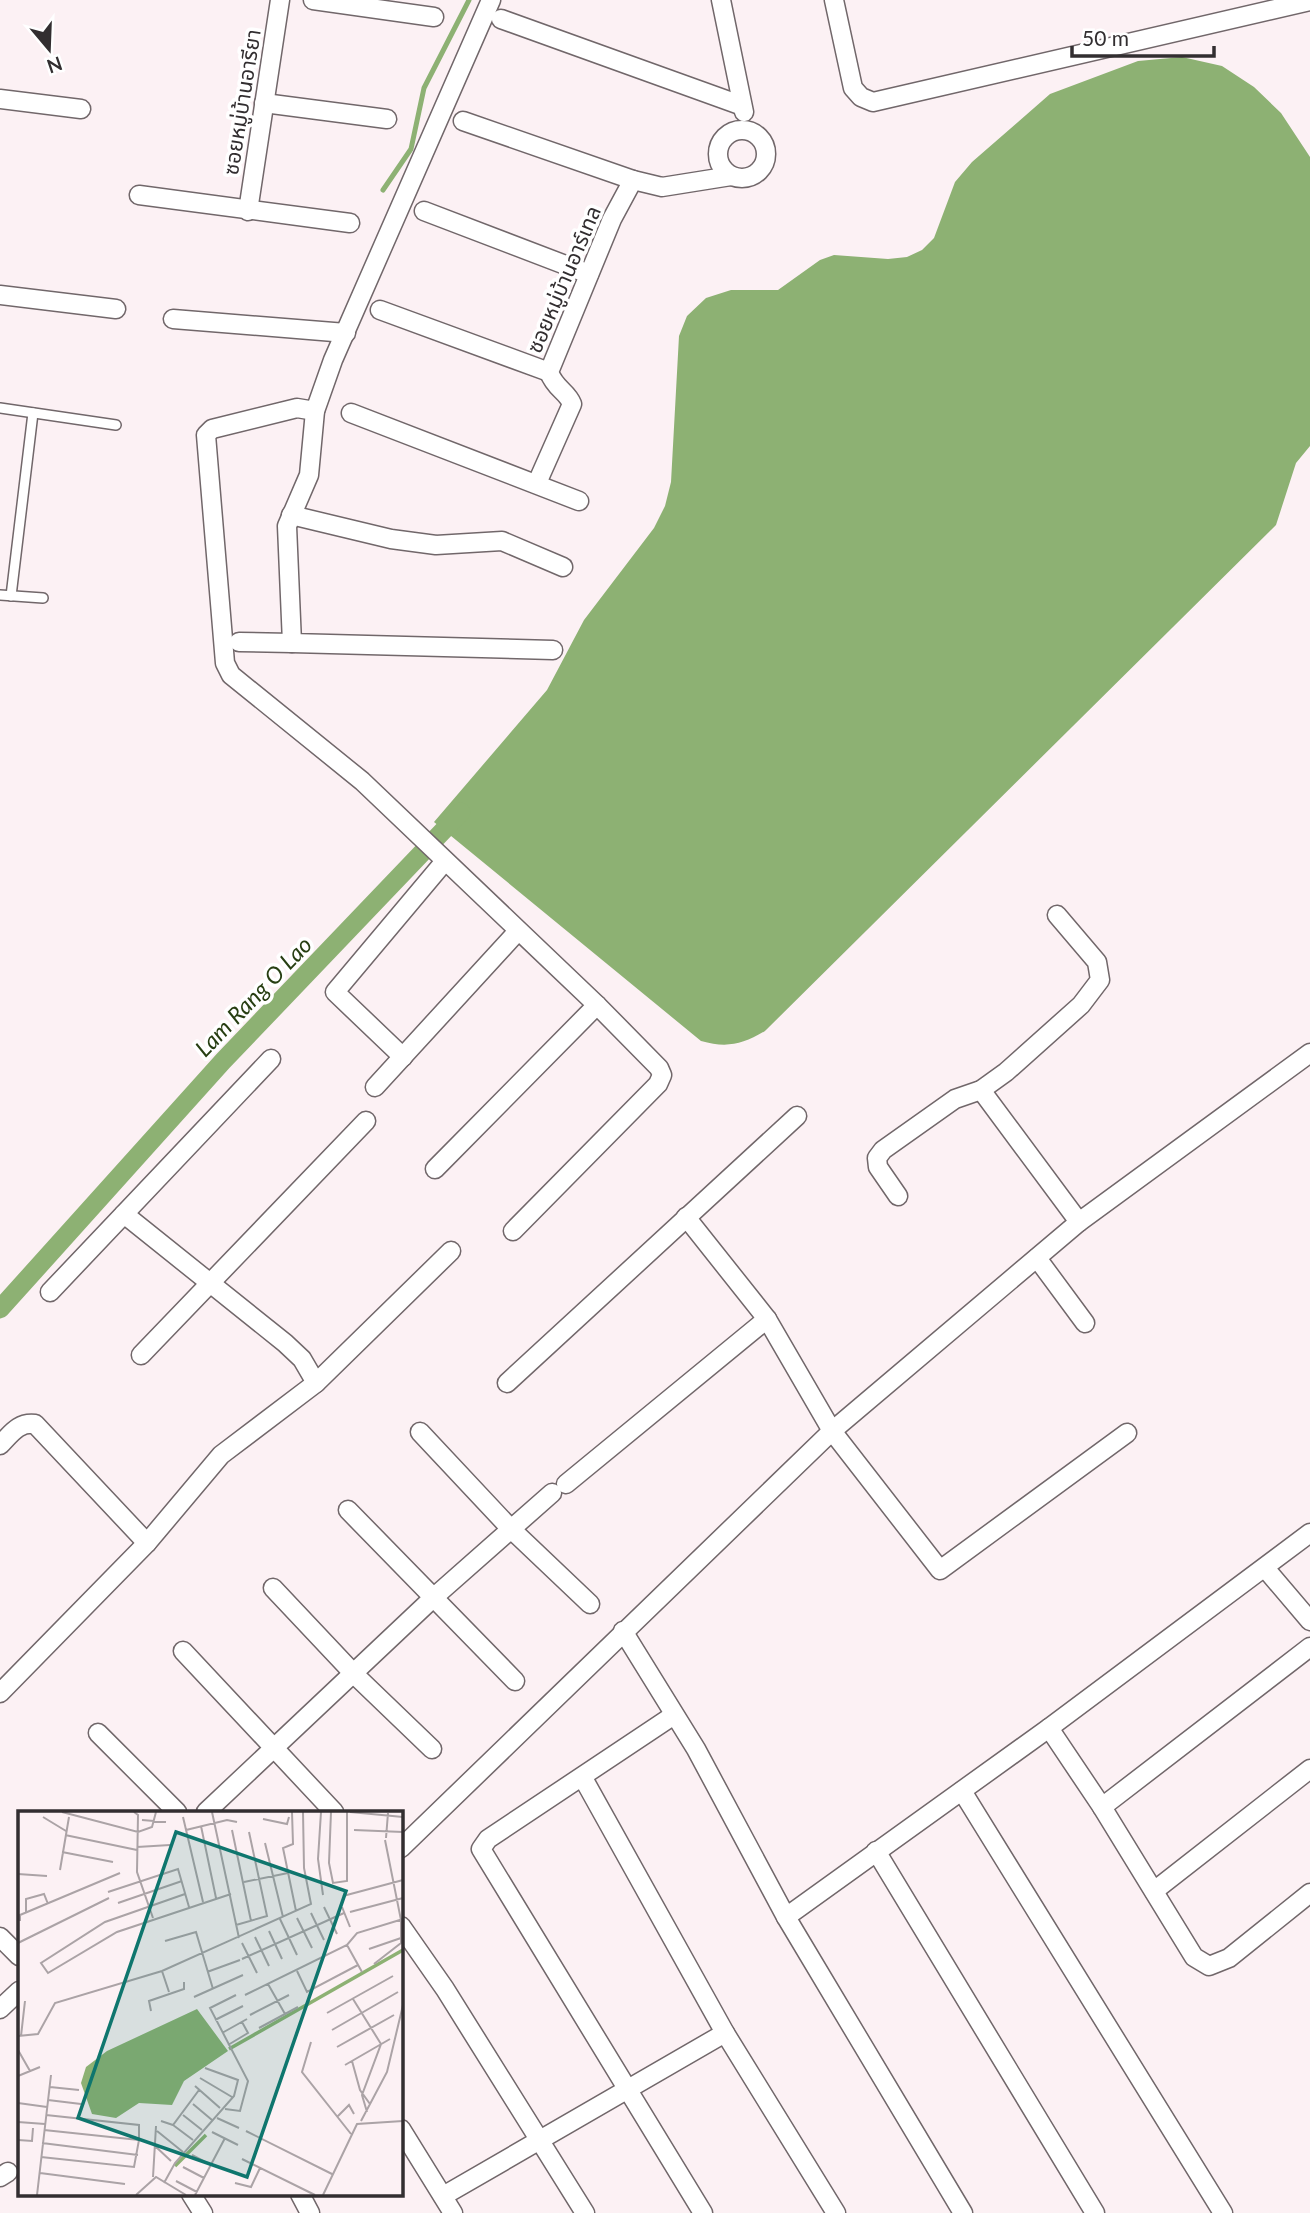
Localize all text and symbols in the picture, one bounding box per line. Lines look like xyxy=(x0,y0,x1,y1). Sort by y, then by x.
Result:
north arrow xyxy=(14,14,84,84)
scale bar xyxy=(1072,14,1214,58)
text: 50 m xyxy=(1082,25,1129,50)
street label: ซอยหมู่บ้านอารียา xyxy=(217,27,267,177)
text: N xyxy=(44,52,65,79)
street label: ซอยหมู่บ้านอาร์เทล xyxy=(521,202,607,357)
water label: Lam Rang O Lao xyxy=(189,930,317,1062)
inset map xyxy=(18,1811,402,2196)

